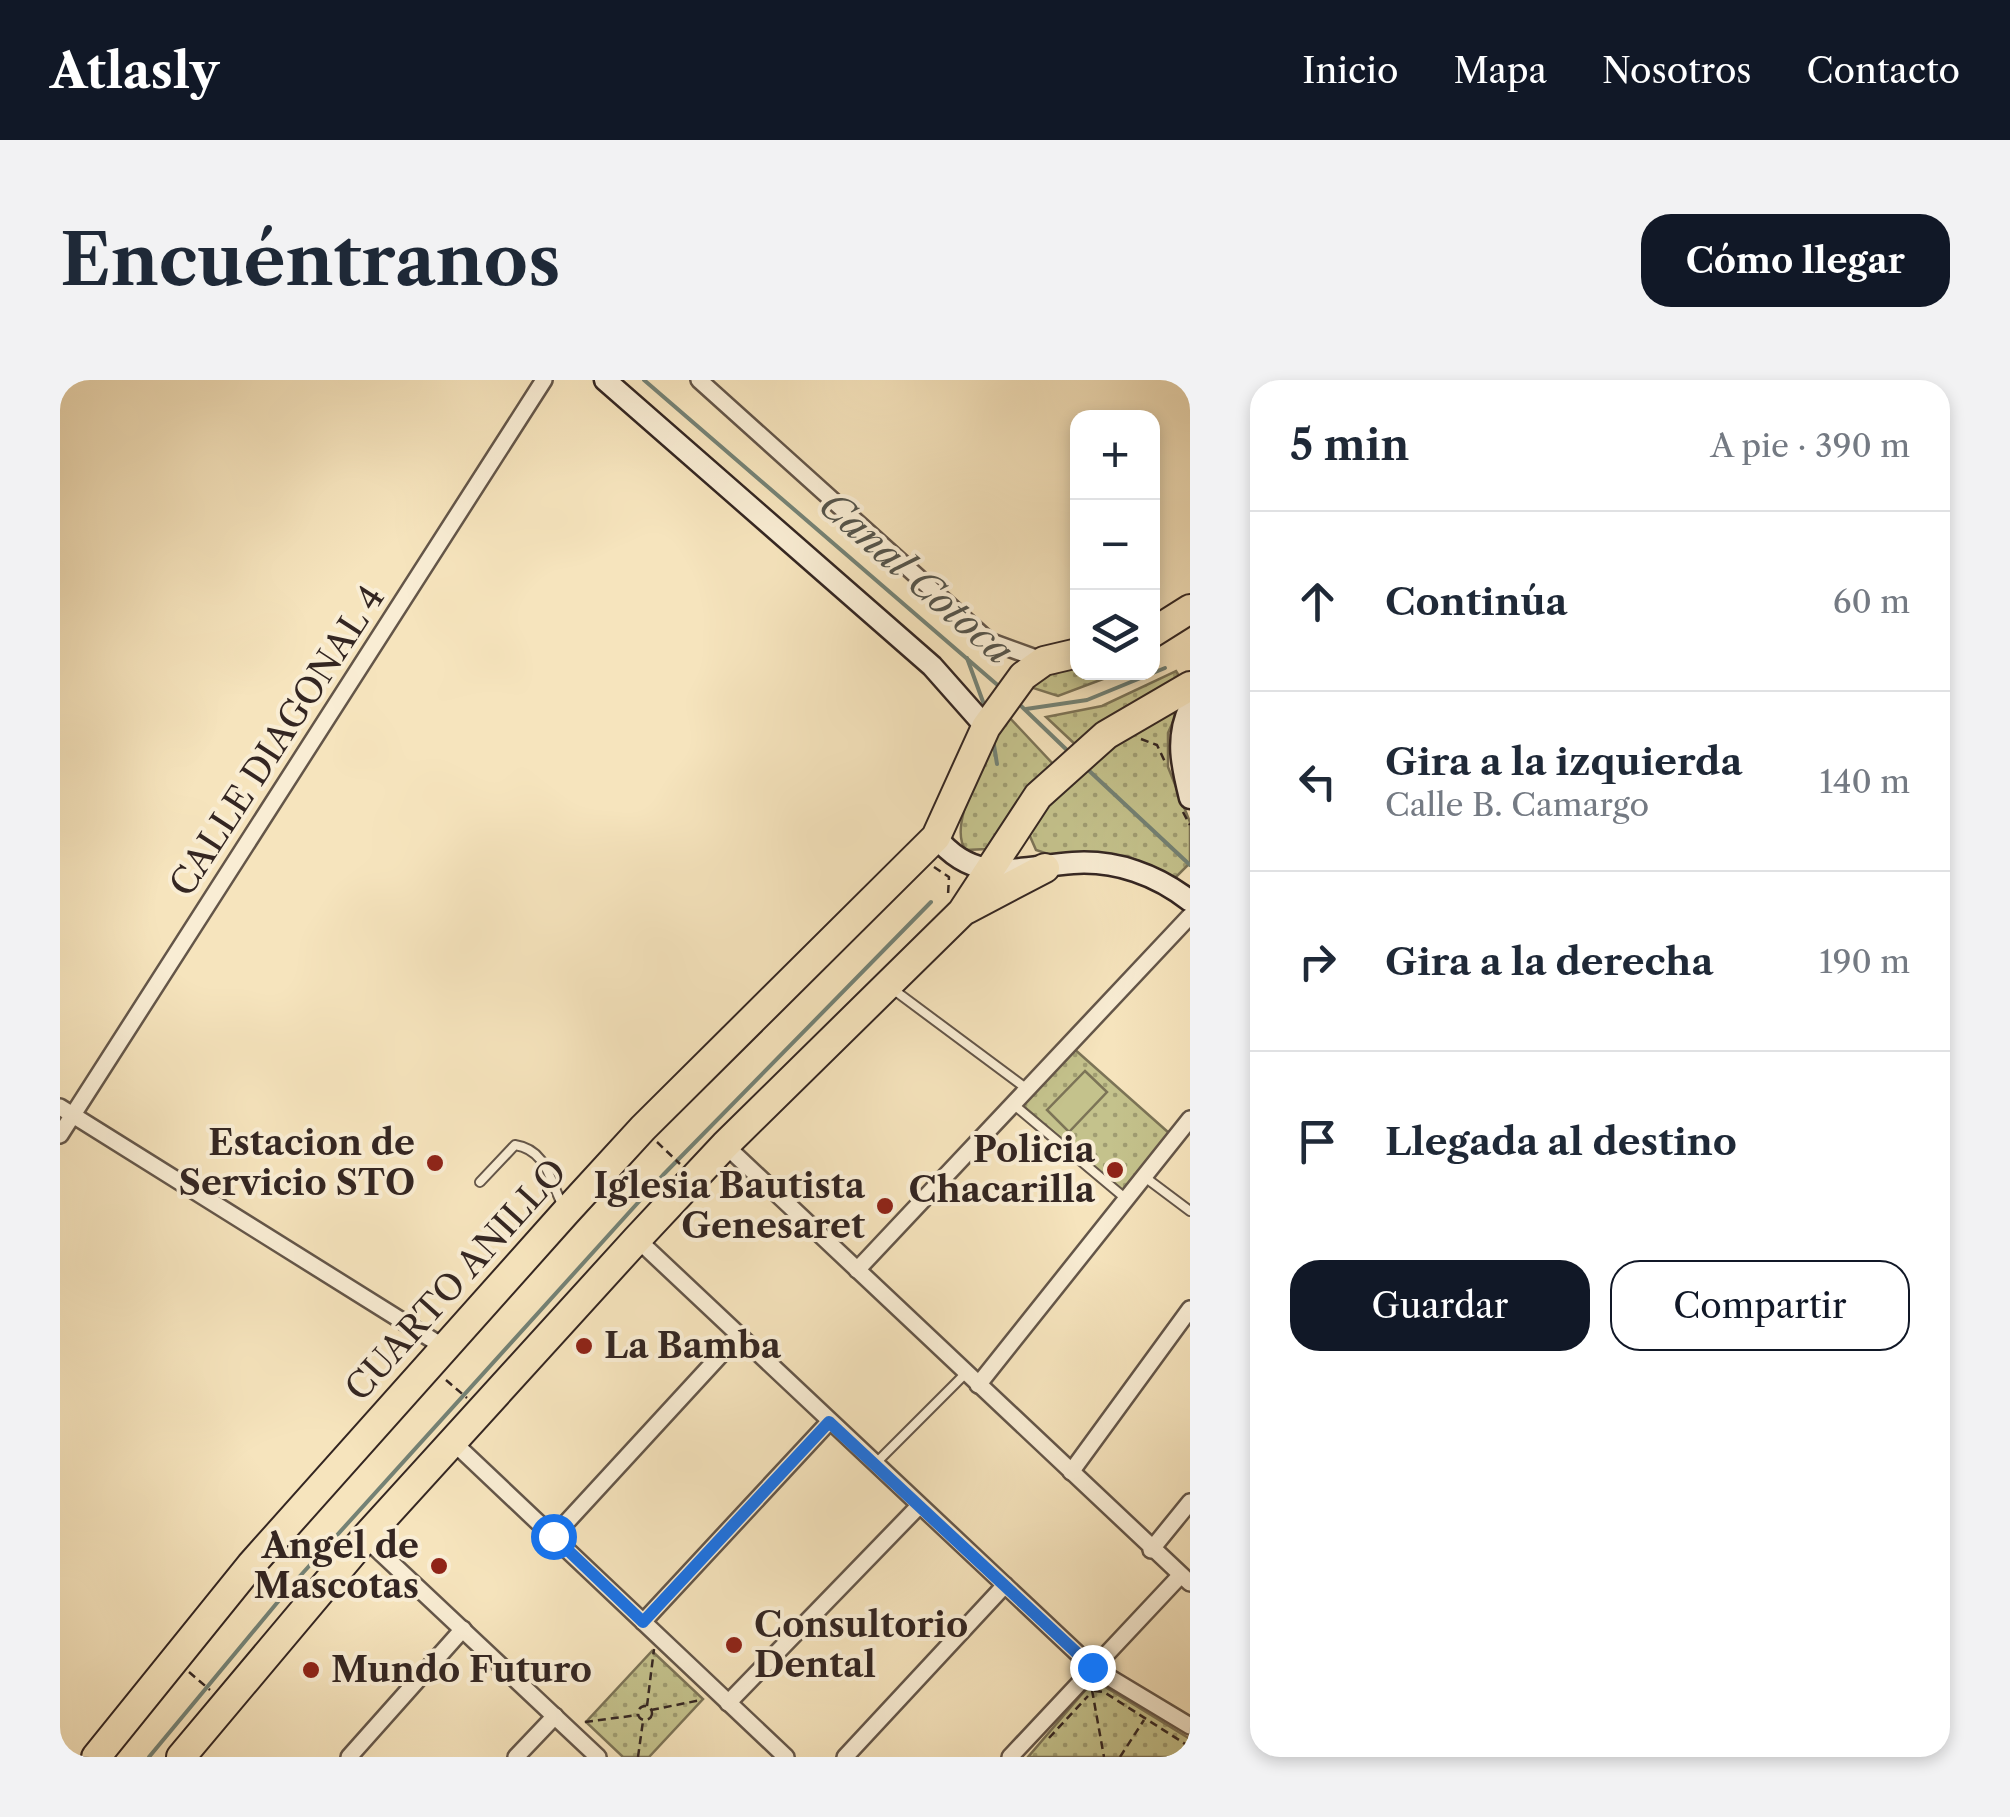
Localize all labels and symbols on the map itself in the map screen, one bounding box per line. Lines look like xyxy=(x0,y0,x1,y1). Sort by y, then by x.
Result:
water label: Canal Cotoca xyxy=(810,481,1023,674)
street label: CALLE DIAGONAL 4 xyxy=(160,577,393,904)
place label: Estacion de Servicio STO xyxy=(179,1121,415,1204)
place label: Policia Chacarilla xyxy=(909,1128,1096,1211)
street label: CUARTO ANILLO xyxy=(336,1150,575,1409)
marker: Estacion de Servicio STO xyxy=(424,1152,446,1174)
marker: Policia Chacarilla xyxy=(1104,1159,1126,1181)
place label: Iglesia Bautista Genesaret xyxy=(594,1164,866,1247)
marker: Iglesia Bautista Genesaret xyxy=(874,1195,896,1217)
place label: La Bamba xyxy=(604,1324,782,1367)
marker: La Bamba xyxy=(573,1335,595,1357)
route start xyxy=(531,1514,577,1560)
place label: Angel de Mascotas xyxy=(254,1524,419,1607)
marker: Angel de Mascotas xyxy=(428,1555,450,1577)
place label: Consultorio Dental xyxy=(754,1603,968,1686)
marker: Consultorio Dental xyxy=(723,1634,745,1656)
route end xyxy=(1070,1645,1116,1691)
place label: Mundo Futuro xyxy=(331,1648,592,1691)
marker: Mundo Futuro xyxy=(300,1659,322,1681)

